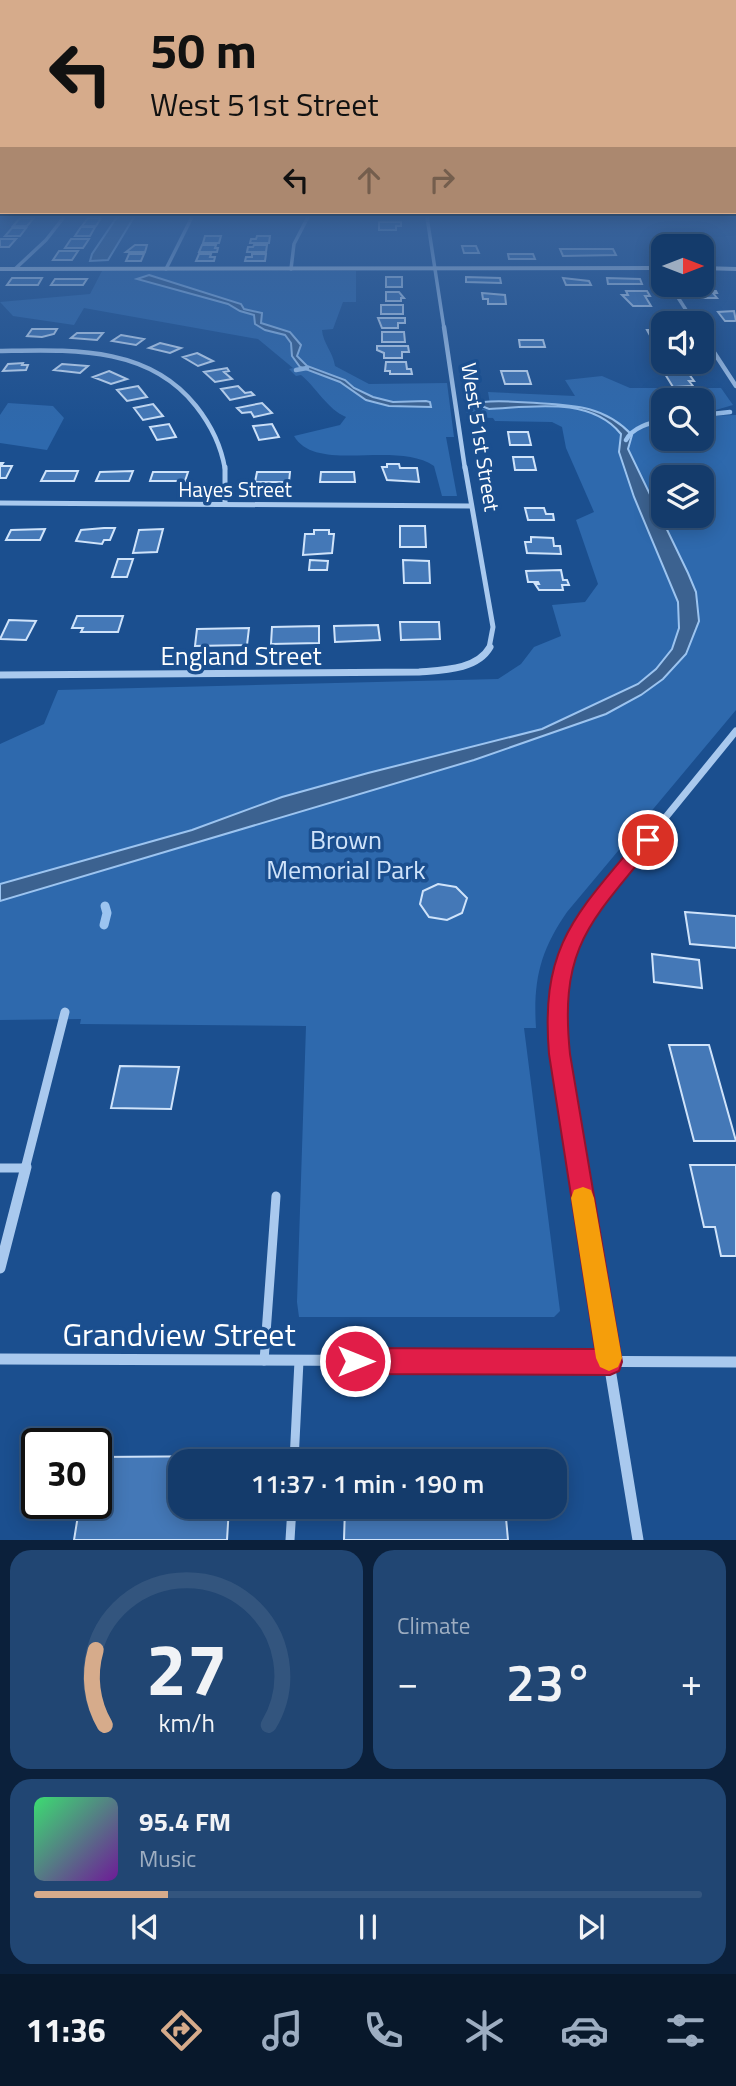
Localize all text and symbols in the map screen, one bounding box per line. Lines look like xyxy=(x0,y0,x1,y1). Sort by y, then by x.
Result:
text: 50 m xyxy=(150,12,257,87)
icon: left xyxy=(35,28,126,119)
text: West 51st Street xyxy=(150,80,379,128)
icon: left xyxy=(277,161,315,199)
icon: ahead xyxy=(350,161,388,199)
icon: right xyxy=(423,161,461,199)
north arrow xyxy=(651,234,714,298)
map controls xyxy=(651,234,714,528)
button: sound xyxy=(651,311,714,374)
street label: West 51st Street xyxy=(453,360,509,514)
button: search xyxy=(651,388,714,451)
button: layers xyxy=(651,465,714,528)
street label: Hayes Street xyxy=(178,473,292,505)
street label: England Street xyxy=(160,636,322,675)
pin xyxy=(618,810,678,870)
park label: Brown Memorial Park xyxy=(266,820,426,889)
icon: arrive xyxy=(629,821,667,859)
street label: Grandview Street xyxy=(62,1310,296,1358)
position arrow xyxy=(318,1324,392,1398)
speed limit sign: 30 xyxy=(21,1428,112,1519)
text: 11:37 · 1 min · 190 m xyxy=(251,1464,484,1503)
text: Climate xyxy=(397,1608,470,1643)
text: 27 xyxy=(146,1614,227,1724)
text: 23° xyxy=(506,1642,593,1721)
text: − xyxy=(397,1653,418,1711)
text: + xyxy=(681,1653,702,1711)
text: km/h xyxy=(158,1704,215,1742)
text: 95.4 FM xyxy=(139,1802,231,1841)
text: Music xyxy=(139,1841,196,1876)
icon: previous xyxy=(126,1908,164,1946)
icon: pause xyxy=(349,1908,387,1946)
icon: next xyxy=(572,1908,610,1946)
text: 11:36 xyxy=(26,2006,106,2054)
icon: directions xyxy=(157,2006,206,2055)
icon: music xyxy=(258,2006,307,2055)
icon: phone xyxy=(359,2006,408,2055)
icon: climate xyxy=(460,2006,509,2055)
icon: car xyxy=(560,2006,609,2055)
icon: filters xyxy=(661,2006,710,2055)

